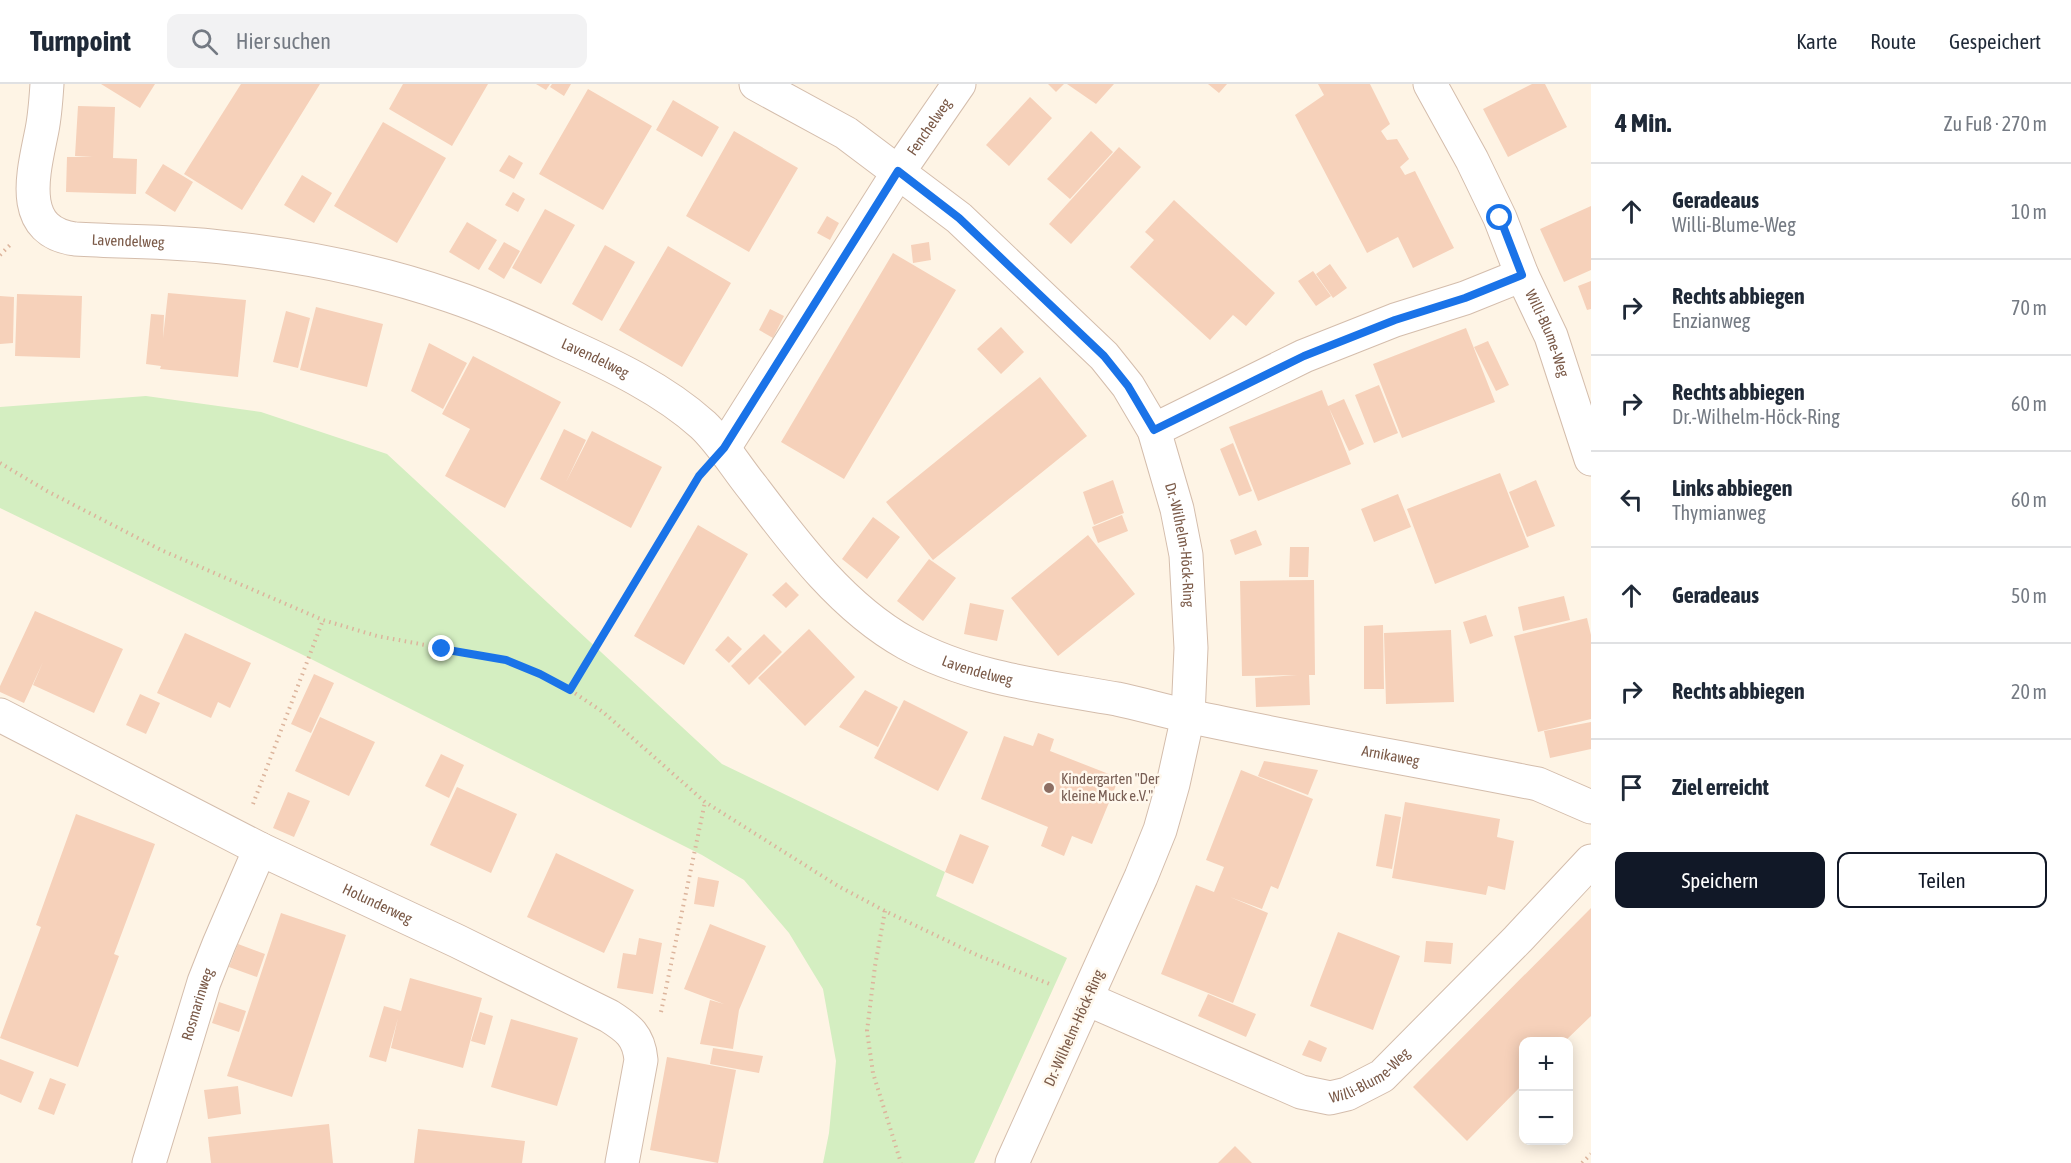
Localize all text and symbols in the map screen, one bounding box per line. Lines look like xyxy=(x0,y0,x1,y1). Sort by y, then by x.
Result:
search box xyxy=(167,14,587,68)
text: Turnpoint xyxy=(30,25,131,57)
icon: search xyxy=(188,25,221,58)
text: Hier suchen xyxy=(236,28,331,54)
text: Karte xyxy=(1796,29,1837,53)
text: Route xyxy=(1870,29,1916,53)
text: Gespeichert xyxy=(1949,29,2041,53)
street label: Fenchelweg xyxy=(903,95,955,159)
text: 4 Min. xyxy=(1615,108,1671,138)
text: Zu Fuß · 270 m xyxy=(1944,112,2047,135)
text: Geradeaus xyxy=(1672,187,1759,213)
icon: ahead xyxy=(1615,195,1648,228)
text: 10 m xyxy=(2011,200,2047,223)
route start xyxy=(1486,204,1512,230)
text: Willi-Blume-Weg xyxy=(1672,213,1796,236)
street label: Lavendelweg xyxy=(91,231,165,251)
text: Rechts abbiegen xyxy=(1672,283,1805,309)
street label: Willi-Blume-Weg xyxy=(1522,287,1573,380)
icon: right xyxy=(1615,291,1648,324)
text: 70 m xyxy=(2011,296,2047,319)
text: Enzianweg xyxy=(1672,309,1750,332)
street label: Lavendelweg xyxy=(559,334,633,381)
text: Rechts abbiegen xyxy=(1672,379,1805,405)
icon: right xyxy=(1615,387,1648,420)
text: 60 m xyxy=(2011,392,2047,415)
text: Dr.-Wilhelm-Höck-Ring xyxy=(1672,405,1840,428)
text: Links abbiegen xyxy=(1672,475,1793,501)
street label: Dr.-Wilhelm-Höck-Ring xyxy=(1162,481,1198,608)
icon: left xyxy=(1615,483,1648,516)
text: 60 m xyxy=(2011,488,2047,511)
text: Thymianweg xyxy=(1672,501,1766,524)
icon: ahead xyxy=(1615,579,1648,612)
text: Geradeaus xyxy=(1672,582,1759,608)
text: 50 m xyxy=(2011,584,2047,607)
route end xyxy=(428,635,454,661)
street label: Lavendelweg xyxy=(940,652,1015,688)
icon: right xyxy=(1615,675,1648,708)
text: Rechts abbiegen xyxy=(1672,678,1805,704)
text: 20 m xyxy=(2011,680,2047,703)
street label: Arnikaweg xyxy=(1360,742,1421,769)
place label: Kindergarten "Der kleine Muck e.V." xyxy=(1061,770,1160,804)
icon: arrive xyxy=(1615,771,1648,804)
text: Ziel erreicht xyxy=(1672,774,1769,800)
marker: Kindergarten "Der kleine Muck e.V." xyxy=(1042,781,1056,795)
button: Speichern xyxy=(1615,852,1825,908)
button: Teilen xyxy=(1837,852,2047,908)
street label: Holunderweg xyxy=(340,880,416,927)
street label: Rosmarinweg xyxy=(178,965,217,1042)
street label: Dr.-Wilhelm-Höck-Ring xyxy=(1040,966,1107,1089)
map controls xyxy=(1519,1037,1573,1145)
button: + xyxy=(1519,1037,1573,1091)
street label: Willi-Blume-Weg xyxy=(1328,1044,1413,1106)
button: − xyxy=(1519,1091,1573,1145)

